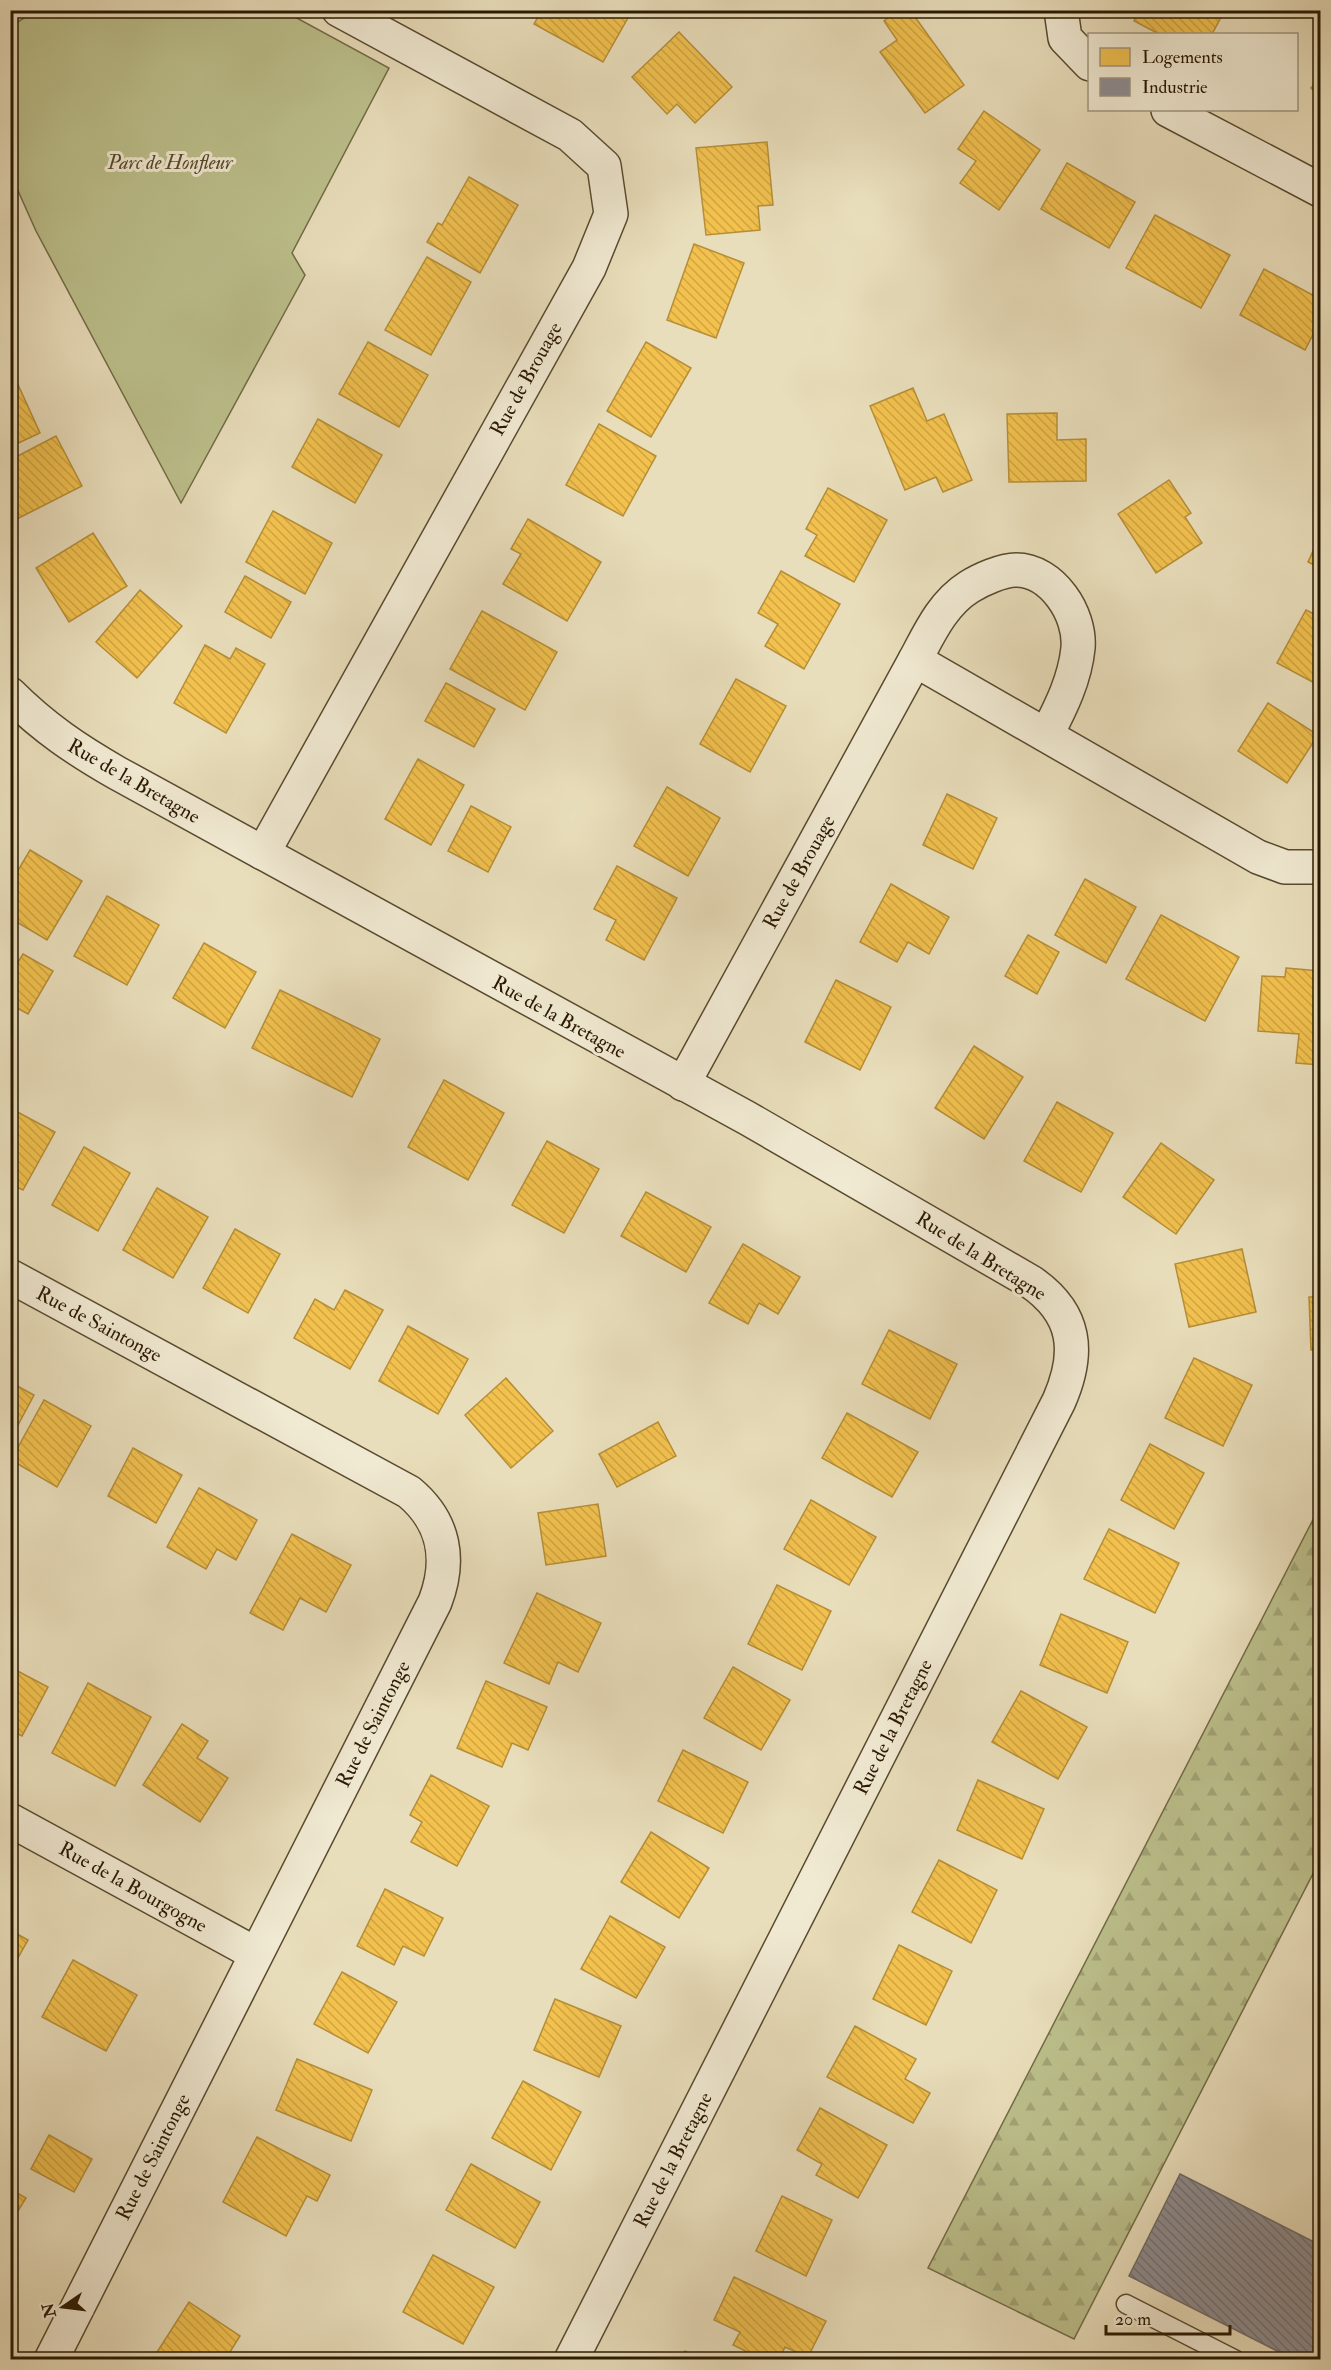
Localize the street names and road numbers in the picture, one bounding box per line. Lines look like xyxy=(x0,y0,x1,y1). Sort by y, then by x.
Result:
street label: Rue de Brouage xyxy=(484,318,568,440)
street label: Rue de la Bretagne xyxy=(63,733,205,829)
street label: Rue de Brouage xyxy=(757,811,841,933)
street label: Rue de la Bretagne xyxy=(488,970,630,1064)
street label: Rue de la Bretagne xyxy=(911,1206,1051,1306)
street label: Rue de Saintonge xyxy=(32,1280,166,1368)
street label: Rue de la Bretagne xyxy=(848,1655,938,1799)
street label: Rue de Saintonge xyxy=(330,1656,416,1792)
street label: Rue de la Bourgogne xyxy=(55,1836,211,1938)
street label: Rue de la Bretagne xyxy=(628,2088,718,2232)
street label: Rue de Saintonge xyxy=(110,2089,196,2225)

